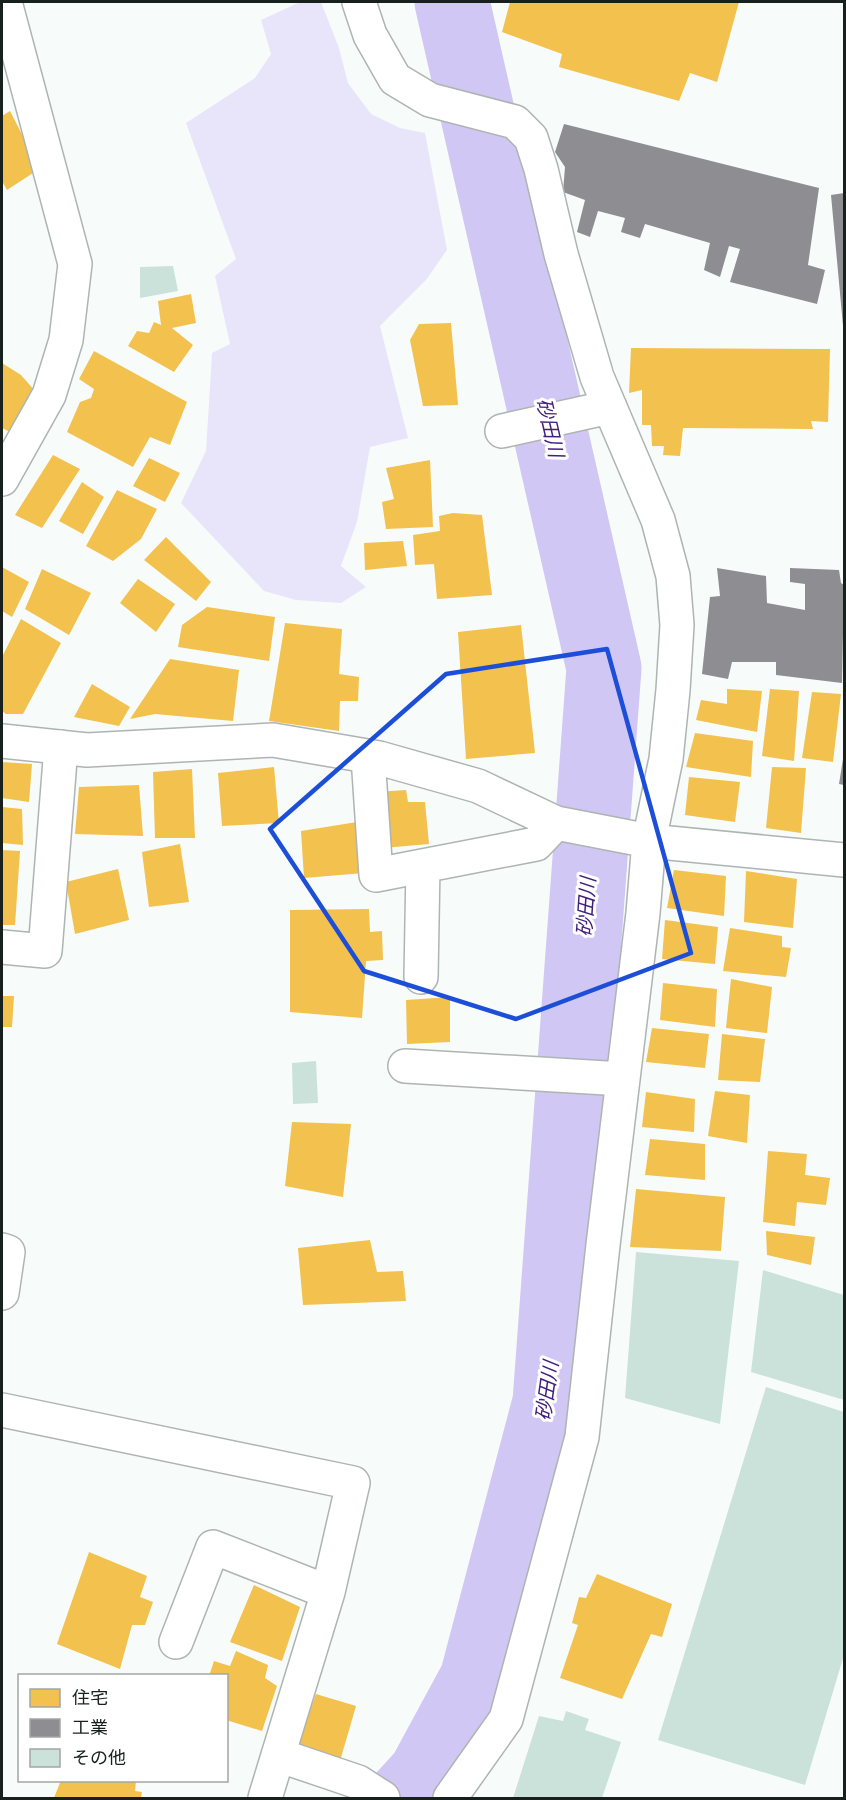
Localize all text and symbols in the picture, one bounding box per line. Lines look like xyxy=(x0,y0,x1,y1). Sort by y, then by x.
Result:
water label: 砂田川 xyxy=(533,396,567,461)
water label: 砂田川 xyxy=(574,874,599,938)
water label: 砂田川 xyxy=(533,1358,562,1422)
legend xyxy=(18,1674,228,1782)
text: 住宅 xyxy=(72,1689,108,1708)
text: 工業 xyxy=(72,1719,108,1738)
text: その他 xyxy=(72,1749,126,1768)

